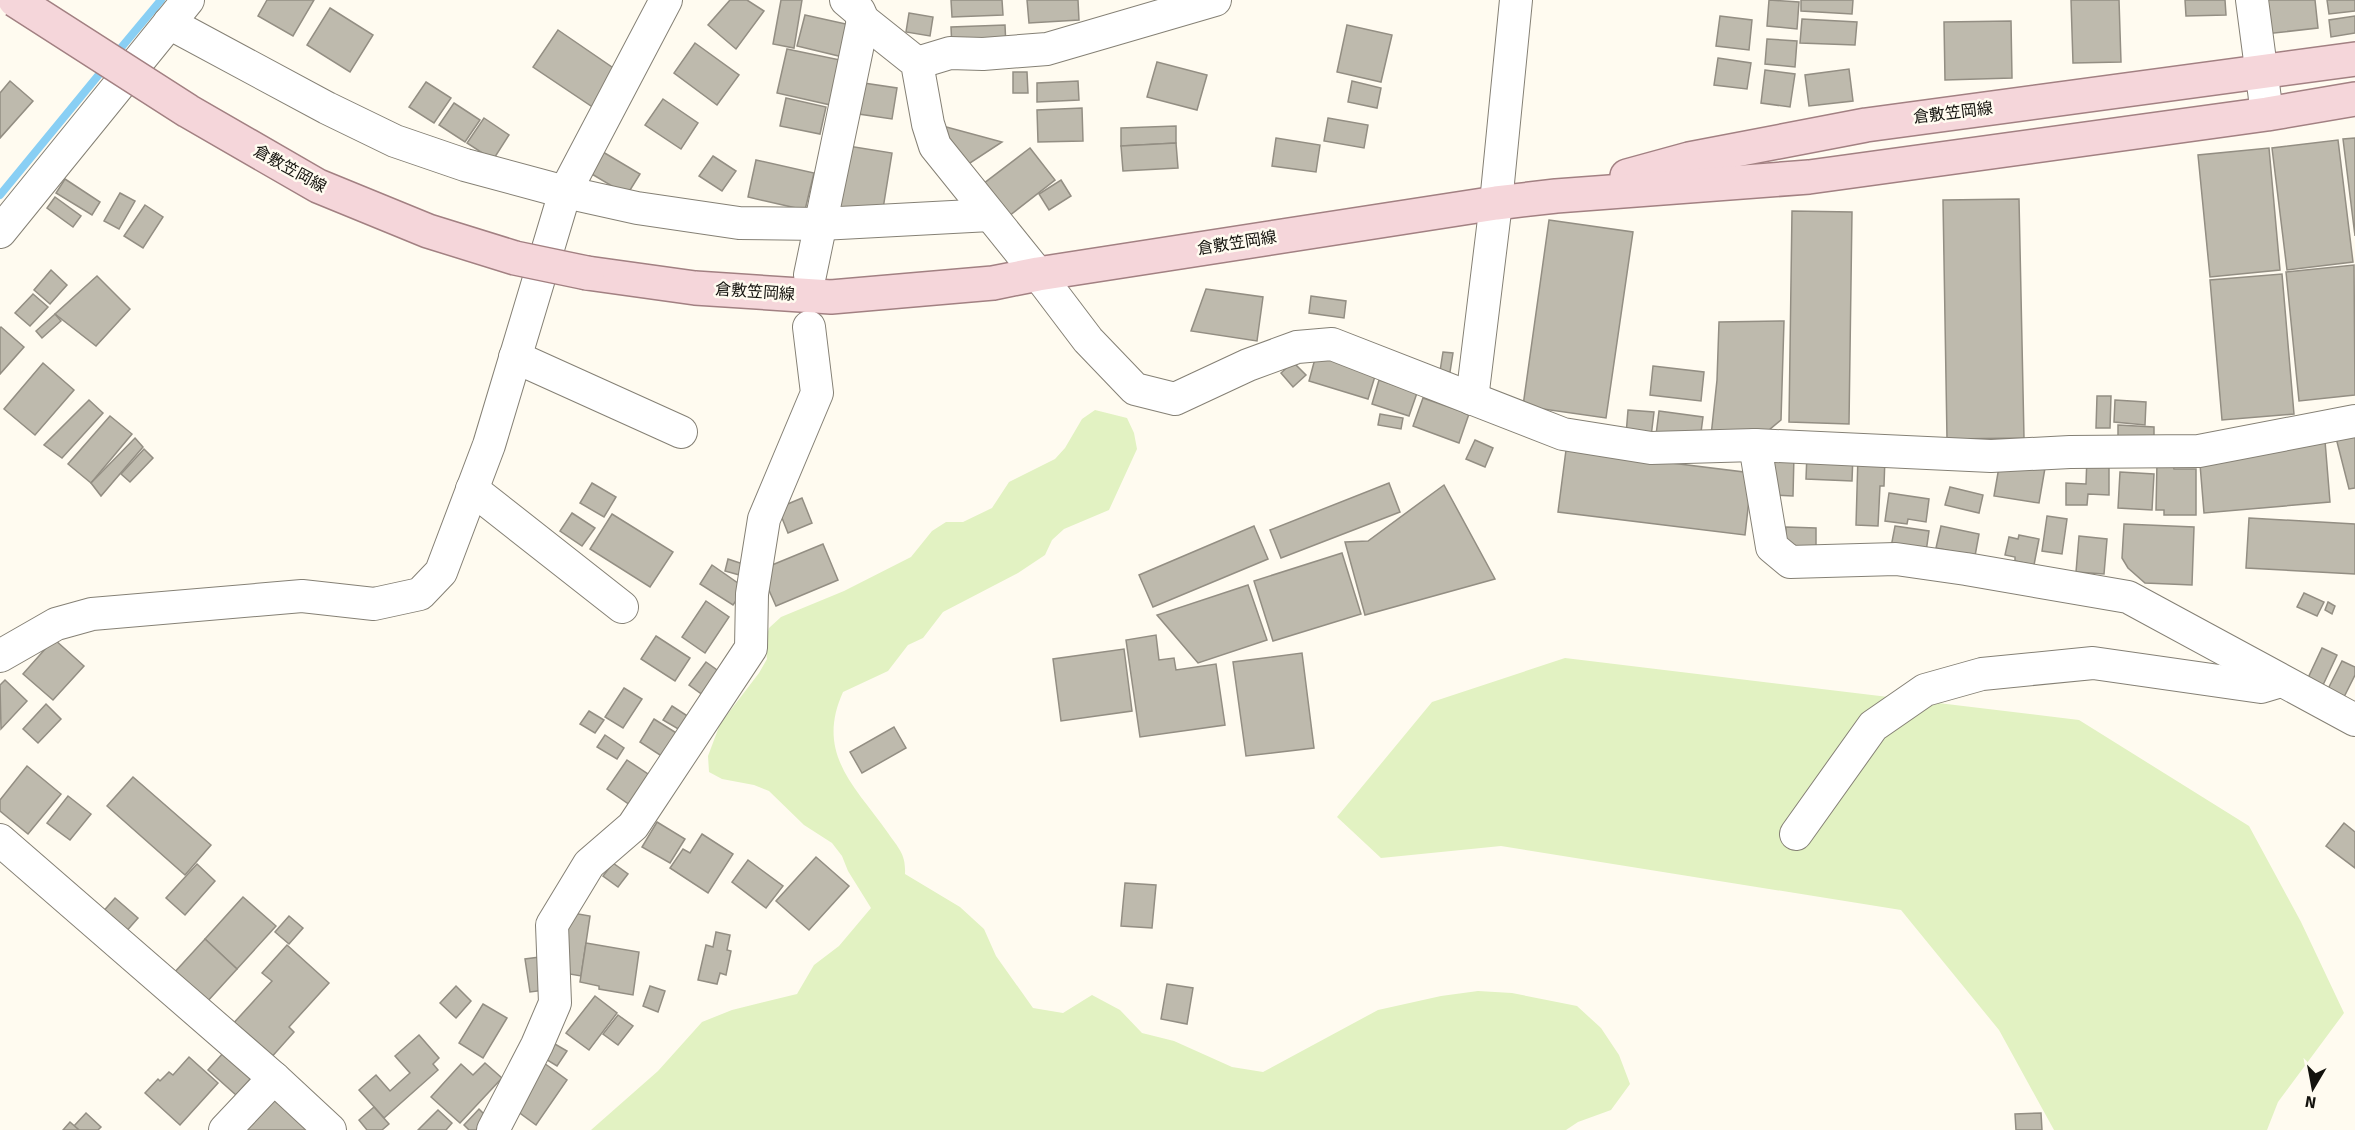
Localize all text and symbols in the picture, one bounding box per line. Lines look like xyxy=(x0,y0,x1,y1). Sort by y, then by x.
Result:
street label: 倉敷笠岡線 xyxy=(1912,98,1994,128)
street label: 倉敷笠岡線 xyxy=(250,141,330,197)
street label: 倉敷笠岡線 xyxy=(1196,227,1278,259)
street label: 倉敷笠岡線 xyxy=(714,279,796,305)
north arrow xyxy=(2283,1058,2343,1118)
text: N xyxy=(2303,1091,2318,1113)

